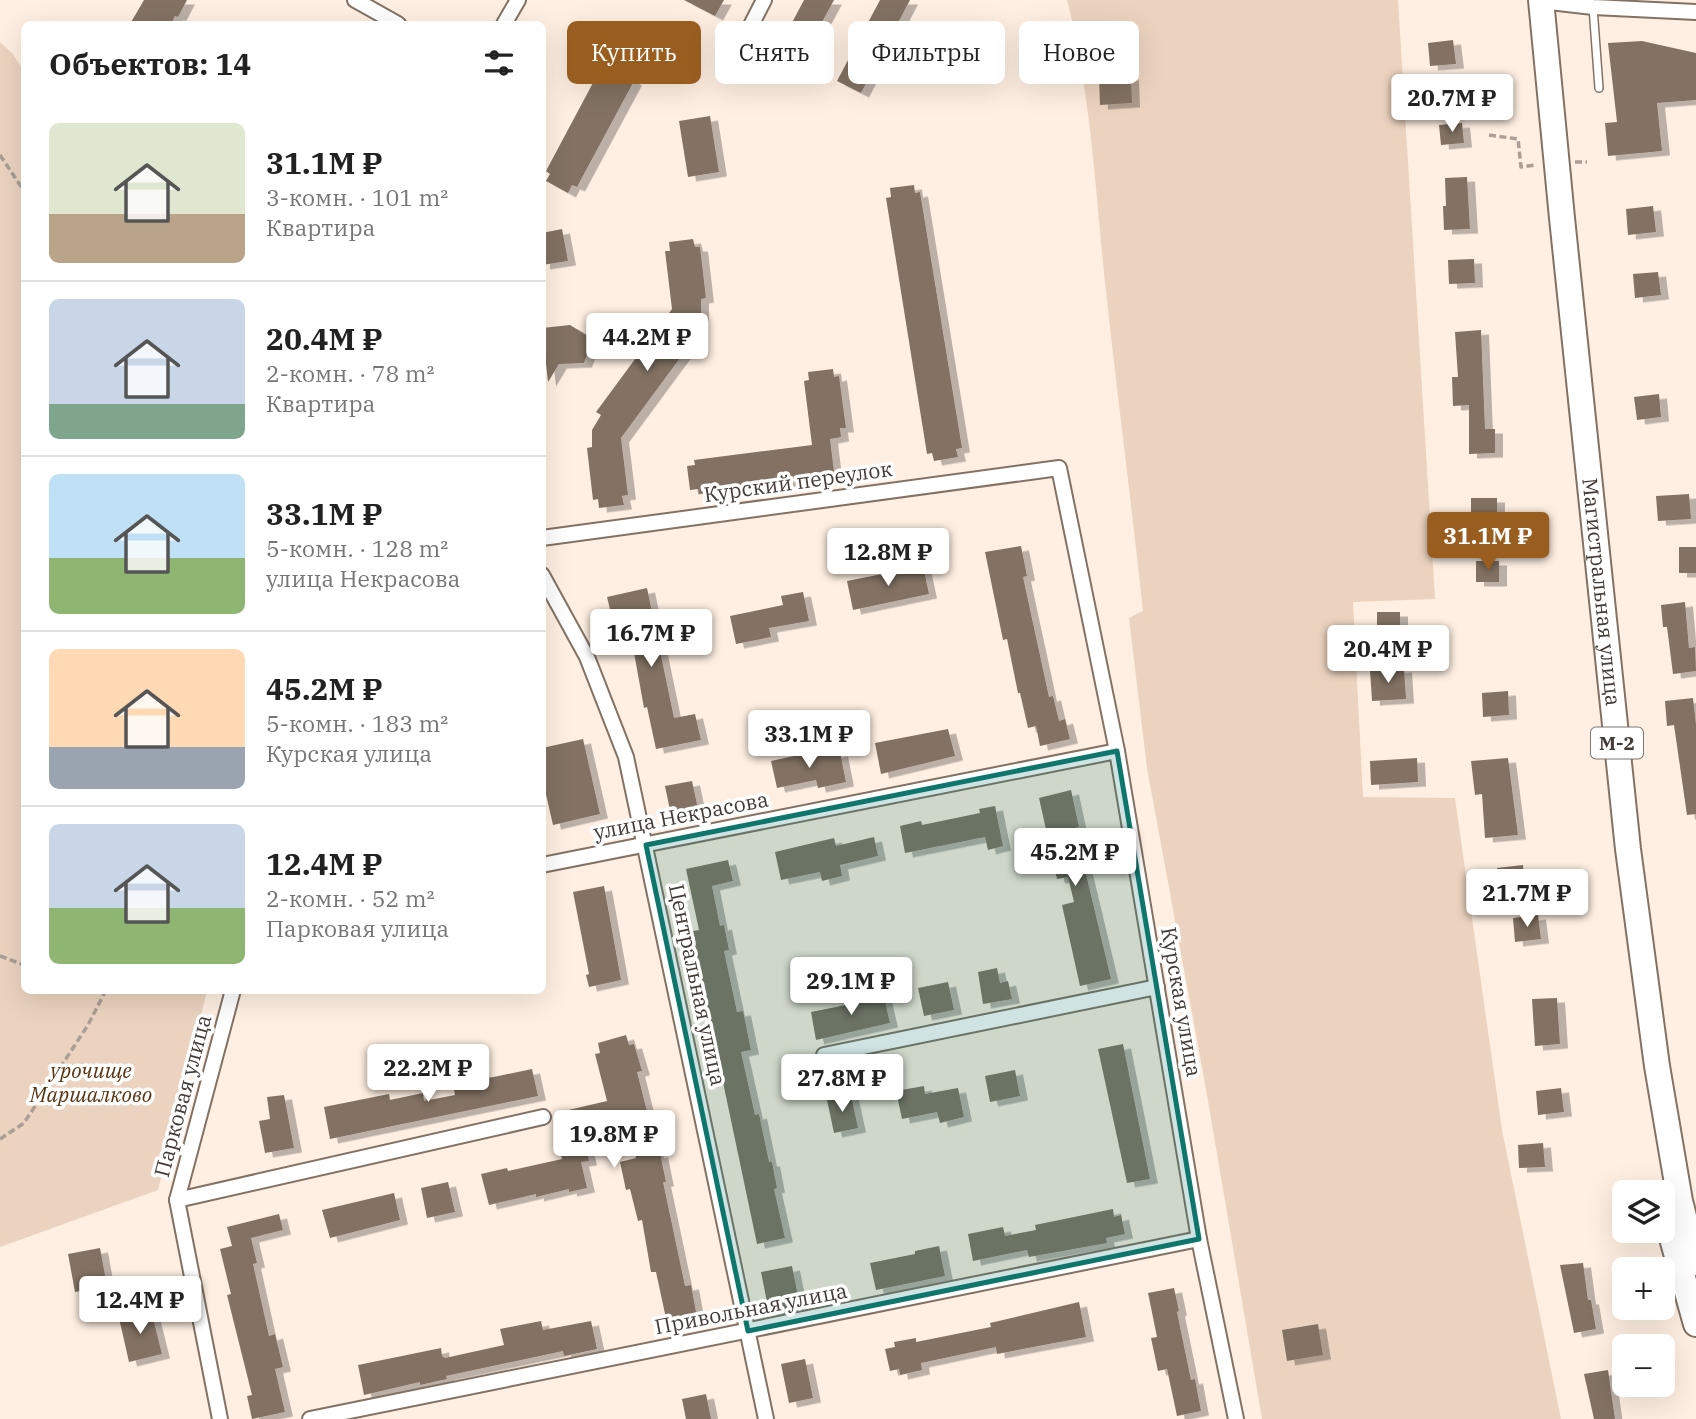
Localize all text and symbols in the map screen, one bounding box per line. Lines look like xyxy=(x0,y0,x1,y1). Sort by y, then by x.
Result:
chip: Купить xyxy=(567,21,701,84)
chip: Снять xyxy=(715,21,834,84)
chip: Фильтры xyxy=(848,21,1005,84)
chip: Новое xyxy=(1019,21,1139,84)
text: Объектов: 14 xyxy=(49,44,251,83)
icon: filters xyxy=(480,44,518,82)
pin: 20.7M ₽ xyxy=(1387,74,1517,134)
text: 20.7M ₽ xyxy=(1407,82,1497,112)
text: 31.1M ₽ xyxy=(266,143,383,182)
icon: home xyxy=(105,151,189,235)
text: 3-комн. · 101 m² xyxy=(266,182,448,212)
text: Квартира xyxy=(266,212,375,242)
pin: 44.2M ₽ xyxy=(582,314,712,373)
text: 20.4M ₽ xyxy=(266,319,383,358)
text: 44.2M ₽ xyxy=(602,321,692,351)
icon: home xyxy=(105,327,189,411)
text: 2-комн. · 78 m² xyxy=(266,358,435,388)
text: Квартира xyxy=(266,388,375,418)
street label: Курский переулок xyxy=(702,454,894,508)
street label: Магистральная улица xyxy=(1576,476,1628,707)
text: 33.1M ₽ xyxy=(266,494,383,533)
icon: home xyxy=(105,502,189,586)
pin: 31.1M ₽ xyxy=(1423,512,1553,572)
text: 31.1M ₽ xyxy=(1443,520,1533,550)
pin: 12.8M ₽ xyxy=(823,528,953,588)
text: 5-комн. · 128 m² xyxy=(266,533,448,563)
text: 12.8M ₽ xyxy=(843,536,933,566)
text: улица Некрасова xyxy=(266,563,460,593)
pin: 16.7M ₽ xyxy=(586,610,716,669)
text: 16.7M ₽ xyxy=(606,617,696,647)
pin: 20.4M ₽ xyxy=(1323,626,1453,685)
text: 20.4M ₽ xyxy=(1343,633,1433,663)
text: 45.2M ₽ xyxy=(266,669,383,708)
icon: home xyxy=(105,677,189,761)
text: 5-комн. · 183 m² xyxy=(266,708,448,738)
pin: 33.1M ₽ xyxy=(744,710,874,770)
text: 33.1M ₽ xyxy=(764,718,854,748)
road number: М-2 xyxy=(1591,728,1643,758)
text: Курская улица xyxy=(266,738,432,768)
street label: улица Некрасова xyxy=(591,784,771,846)
pin: 45.2M ₽ xyxy=(1010,828,1140,888)
text: 45.2M ₽ xyxy=(1030,836,1120,866)
text: 12.4M ₽ xyxy=(266,844,383,883)
icon: home xyxy=(105,852,189,936)
pin: 21.7M ₽ xyxy=(1462,870,1592,929)
text: 21.7M ₽ xyxy=(1482,877,1572,907)
street label: Центральная улица xyxy=(663,881,733,1088)
text: 2-комн. · 52 m² xyxy=(266,883,435,913)
text: Парковая улица xyxy=(266,913,449,943)
street label: Курская улица xyxy=(1155,925,1209,1079)
pin: 29.1M ₽ xyxy=(786,958,916,1017)
text: 29.1M ₽ xyxy=(806,965,896,995)
street label: Парковая улица xyxy=(147,1011,217,1180)
pin: 22.2M ₽ xyxy=(363,1044,493,1104)
text: 22.2M ₽ xyxy=(383,1052,473,1082)
pin: 27.8M ₽ xyxy=(777,1054,907,1114)
park label: урочище Маршалково xyxy=(29,1056,152,1108)
text: 27.8M ₽ xyxy=(797,1062,887,1092)
pin: 19.8M ₽ xyxy=(549,1110,679,1170)
text: 19.8M ₽ xyxy=(569,1118,659,1148)
map controls xyxy=(1612,1180,1675,1397)
button: layers xyxy=(1612,1180,1675,1243)
button: + xyxy=(1612,1257,1675,1320)
pin: 12.4M ₽ xyxy=(75,1276,205,1336)
street label: Привольная улица xyxy=(652,1276,849,1340)
text: 12.4M ₽ xyxy=(95,1284,185,1314)
button: − xyxy=(1612,1334,1675,1397)

